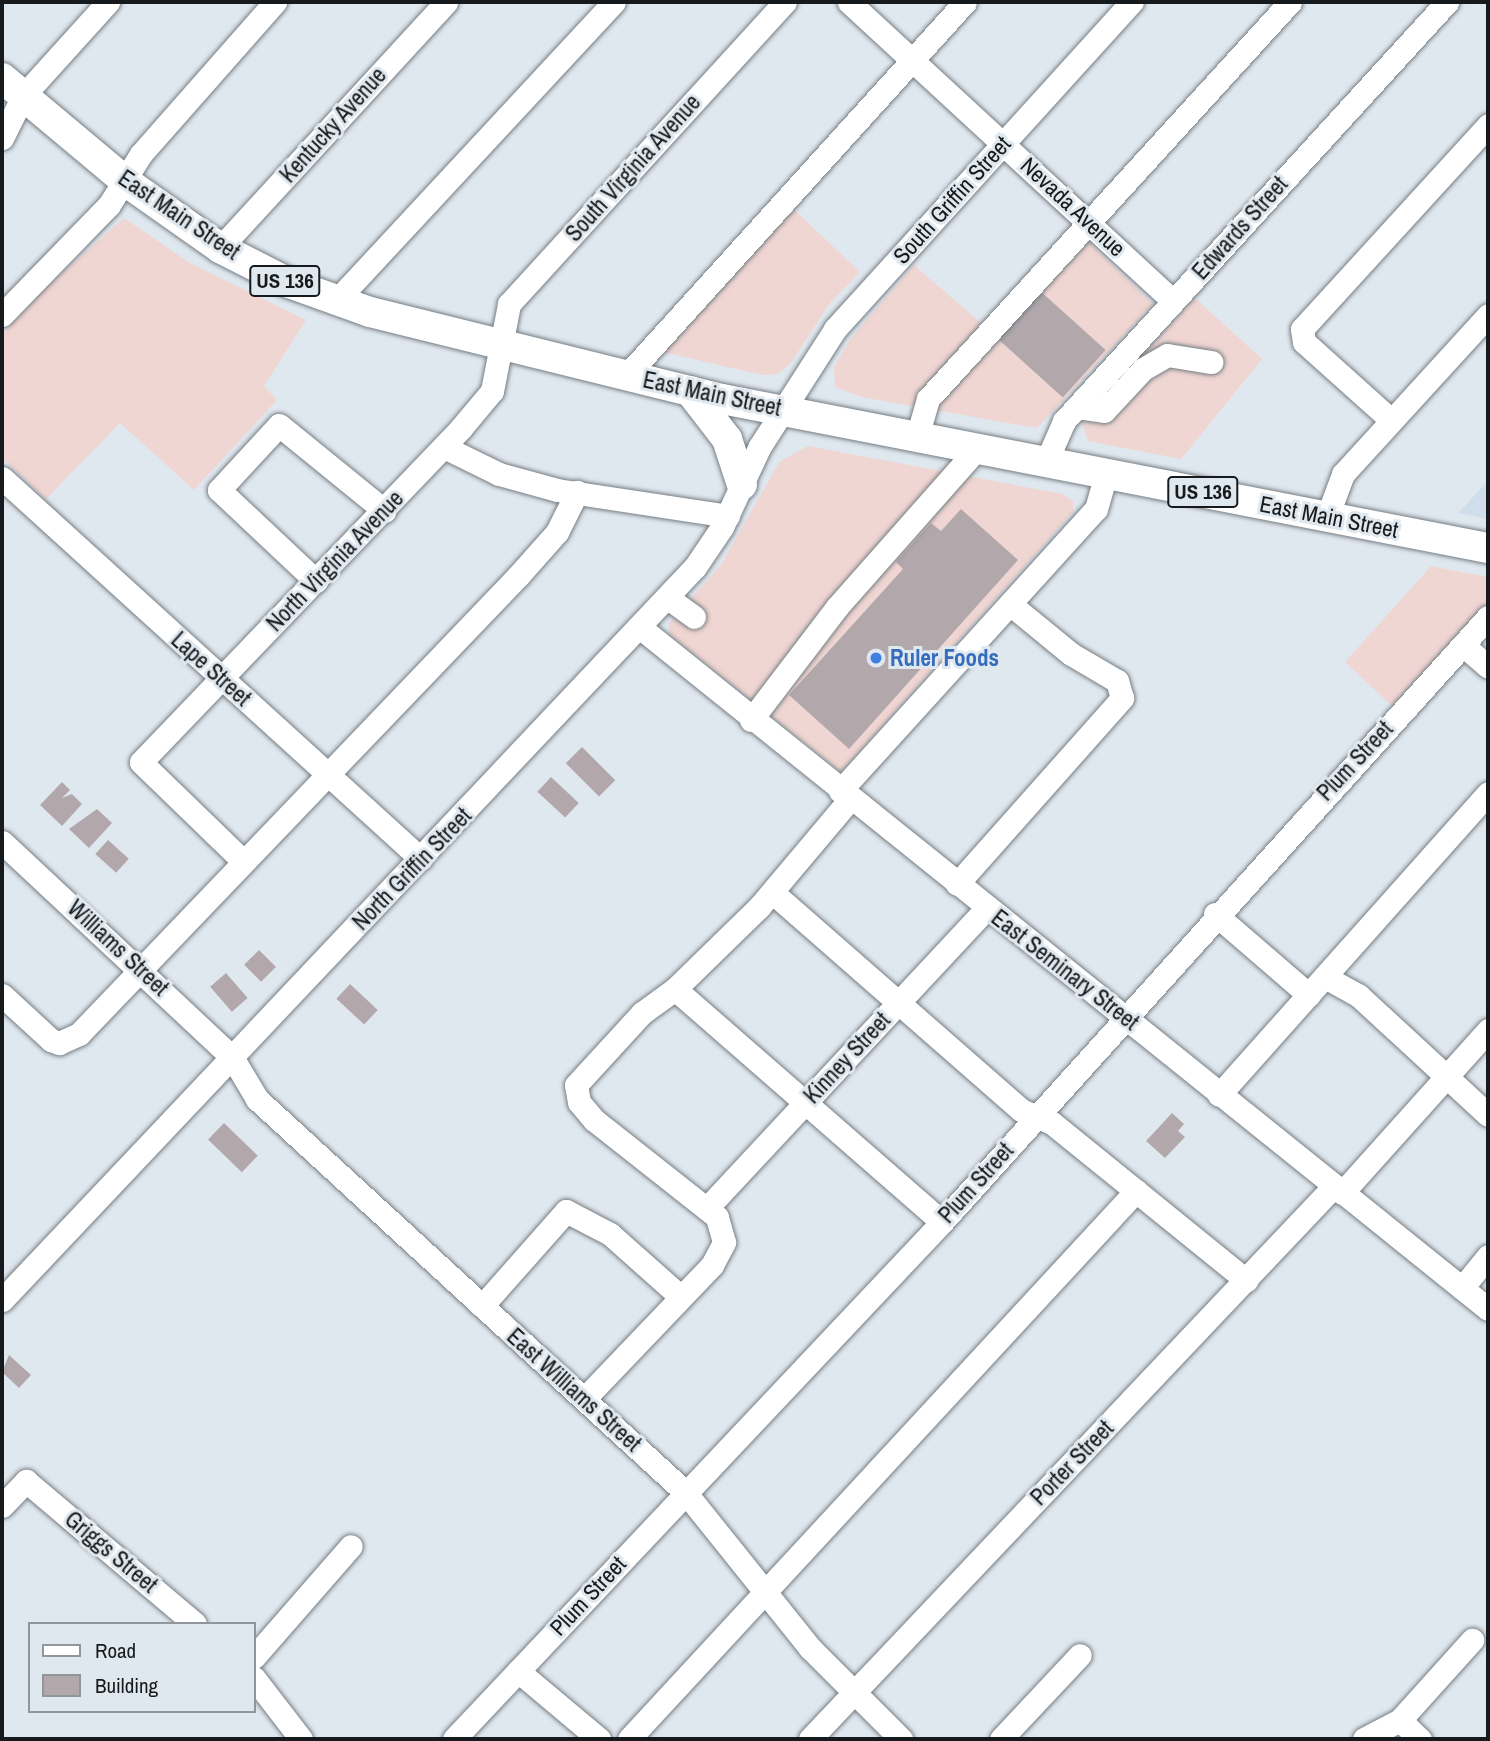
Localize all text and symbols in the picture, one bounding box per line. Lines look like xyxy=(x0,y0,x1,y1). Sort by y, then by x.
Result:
street label: Kentucky Avenue xyxy=(274,61,392,189)
street label: South Virginia Avenue xyxy=(559,88,707,248)
street label: South Griffin Street xyxy=(887,130,1017,270)
street label: Nevada Avenue xyxy=(1015,151,1131,263)
street label: East Main Street xyxy=(113,164,245,266)
street label: Edwards Street xyxy=(1187,171,1293,285)
road number: US 136 xyxy=(248,264,322,298)
street label: East Main Street xyxy=(640,366,784,422)
road number: US 136 xyxy=(1166,475,1240,510)
street label: North Virginia Avenue xyxy=(260,485,410,637)
street label: East Main Street xyxy=(1257,490,1401,544)
street label: Lape Street xyxy=(166,626,256,712)
place label: Ruler Foods xyxy=(890,644,999,672)
marker: Ruler Foods xyxy=(868,650,884,666)
street label: Plum Street xyxy=(1311,716,1399,806)
street label: North Griffin Street xyxy=(347,802,477,936)
street label: Williams Street xyxy=(62,894,174,1002)
street label: East Seminary Street xyxy=(986,904,1144,1036)
street label: Kinney Street xyxy=(798,1007,896,1109)
street label: Plum Street xyxy=(933,1137,1019,1229)
street label: East Williams Street xyxy=(501,1323,647,1457)
street label: Porter Street xyxy=(1025,1415,1119,1511)
street label: Griggs Street xyxy=(59,1505,163,1599)
street label: Plum Street xyxy=(544,1551,632,1641)
legend xyxy=(28,1622,256,1713)
text: Road xyxy=(95,1636,136,1665)
text: Building xyxy=(95,1671,158,1700)

